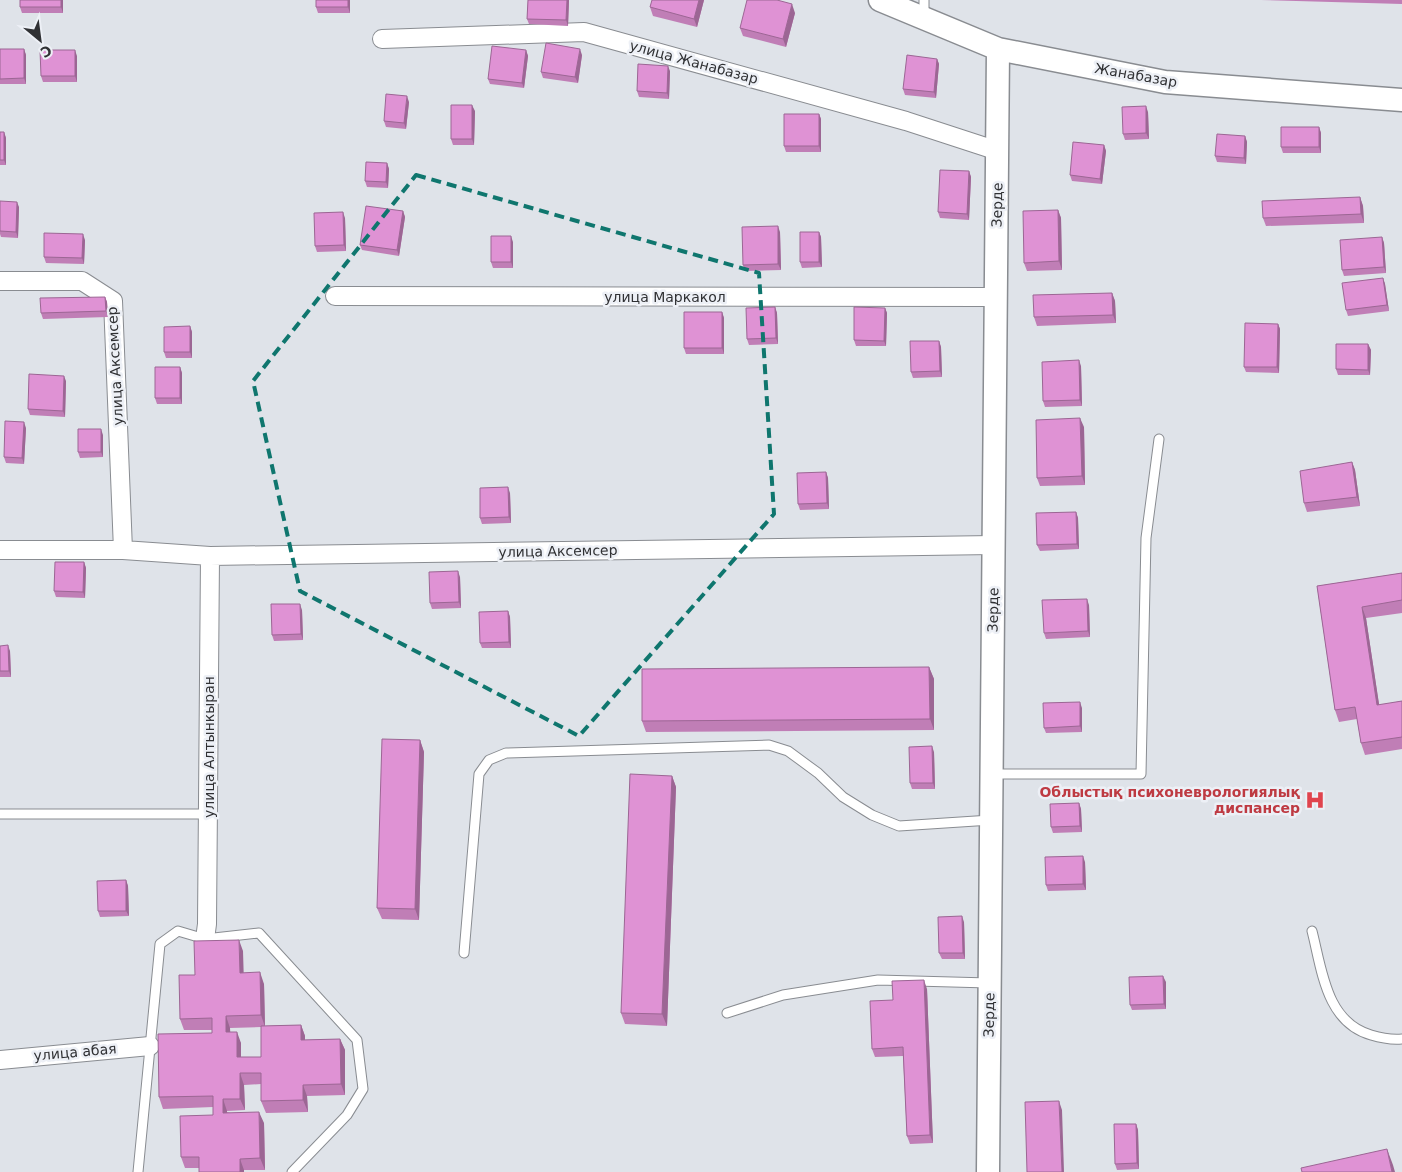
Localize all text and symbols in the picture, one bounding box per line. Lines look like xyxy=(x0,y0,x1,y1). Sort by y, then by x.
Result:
north arrow xyxy=(15,15,65,65)
street label: улица Жанабазар xyxy=(628,37,760,87)
text: С xyxy=(38,42,55,61)
street label: Жанабазар xyxy=(1093,60,1179,90)
street label: Зерде xyxy=(989,182,1005,228)
street label: улица Маркакол xyxy=(604,289,726,305)
street label: улица Аксемсер xyxy=(104,306,126,426)
street label: улица Аксемсер xyxy=(498,542,618,560)
street label: Зерде xyxy=(985,587,1001,633)
street label: улица Алтынкыран xyxy=(201,676,217,818)
place label: Облыстық психоневрологиялық диспансер xyxy=(1039,784,1300,816)
hospital icon: Облыстық психоневрологиялық диспансер xyxy=(1304,789,1326,811)
street label: Зерде xyxy=(981,992,997,1038)
street label: улица абая xyxy=(33,1040,117,1064)

